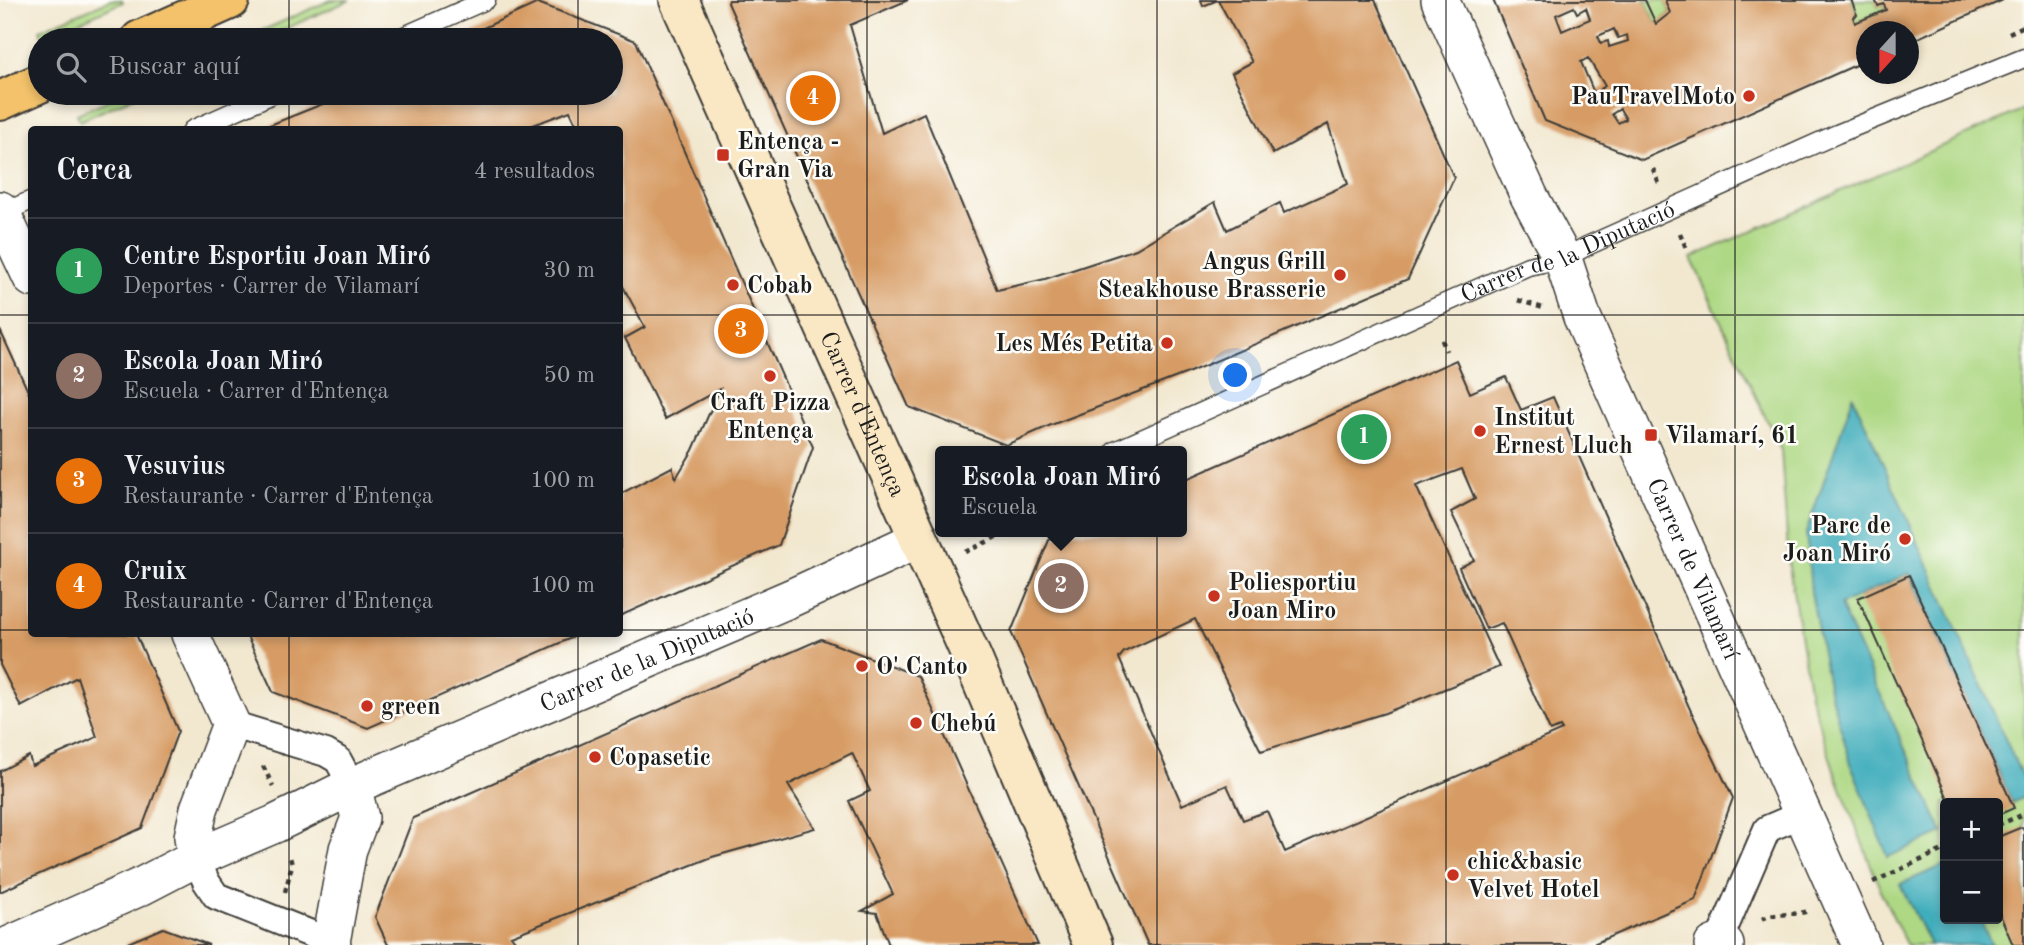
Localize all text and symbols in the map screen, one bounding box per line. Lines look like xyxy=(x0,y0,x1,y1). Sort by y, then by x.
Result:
north arrow xyxy=(1856,21,1919,84)
search box xyxy=(28,28,623,105)
icon: search xyxy=(52,48,90,86)
text: Buscar aquí xyxy=(108,54,240,80)
pin: 4 xyxy=(790,72,836,124)
place label: PauTravelMoto xyxy=(1571,86,1735,110)
marker: PauTravelMoto xyxy=(1741,88,1757,104)
place label: Entença - Gran Via xyxy=(737,131,839,183)
marker: Entença - Gran Via xyxy=(715,147,731,163)
text: Cerca xyxy=(56,156,132,186)
text: 4 resultados xyxy=(474,160,595,183)
street label: Carrer de la Diputació xyxy=(1458,198,1679,308)
text: Centre Esportiu Joan Miró xyxy=(123,244,431,270)
place label: Angus Grill Steakhouse Brasserie xyxy=(1098,251,1326,303)
text: 1 xyxy=(72,259,86,282)
text: 30 m xyxy=(544,259,595,282)
marker: Angus Grill Steakhouse Brasserie xyxy=(1332,267,1348,283)
text: Deportes · Carrer de Vilamarí xyxy=(123,275,419,298)
place label: Cobab xyxy=(747,275,812,299)
marker: Cobab xyxy=(725,277,741,293)
pin: 3 xyxy=(718,305,764,357)
street label: Carrer d'Entença xyxy=(814,329,909,501)
place label: Les Més Petita xyxy=(995,333,1153,357)
marker: Les Més Petita xyxy=(1159,335,1175,351)
text: Escola Joan Miró xyxy=(123,349,323,375)
your location xyxy=(1218,358,1252,392)
text: 2 xyxy=(72,364,86,387)
text: 50 m xyxy=(544,364,595,387)
marker: Craft Pizza Entença xyxy=(762,368,778,384)
text: Escuela · Carrer d'Entença xyxy=(123,380,389,403)
place label: Craft Pizza Entença xyxy=(710,392,830,444)
place label: Institut Ernest Lluch xyxy=(1494,407,1633,459)
pin: 1 xyxy=(1341,411,1387,463)
marker: Institut Ernest Lluch xyxy=(1472,423,1488,439)
place label: Vilamarí, 61 xyxy=(1665,425,1799,449)
marker: Vilamarí, 61 xyxy=(1643,427,1659,443)
popup xyxy=(935,446,1187,537)
text: Vesuvius xyxy=(123,454,225,480)
text: Escola Joan Miró xyxy=(961,465,1161,491)
text: 3 xyxy=(72,469,86,492)
text: 100 m xyxy=(530,469,595,492)
street label: Carrer de Vilamarí xyxy=(1641,475,1743,664)
text: Restaurante · Carrer d'Entença xyxy=(123,485,433,508)
text: Escuela xyxy=(961,496,1037,519)
place label: Parc de Joan Miró xyxy=(1783,515,1891,567)
marker: Parc de Joan Miró xyxy=(1897,531,1913,547)
text: Cruix xyxy=(123,559,187,585)
pin: 2 xyxy=(1038,560,1084,612)
place label: Poliesportiu Joan Miro xyxy=(1228,572,1356,624)
text: 4 xyxy=(72,574,86,597)
text: 100 m xyxy=(530,574,595,597)
marker: Poliesportiu Joan Miro xyxy=(1206,588,1222,604)
text: Restaurante · Carrer d'Entença xyxy=(123,590,433,613)
street label: Carrer de la Diputació xyxy=(537,605,758,718)
place label: O' Canto xyxy=(876,656,968,680)
marker: O' Canto xyxy=(854,658,870,674)
place label: green xyxy=(381,696,441,720)
marker: green xyxy=(359,698,375,714)
place label: Chebú xyxy=(930,713,996,737)
marker: Chebú xyxy=(908,715,924,731)
place label: Copasetic xyxy=(609,747,711,771)
marker: Copasetic xyxy=(587,749,603,765)
map controls xyxy=(1940,798,2003,924)
button: + xyxy=(1940,798,2003,861)
place label: chic&basic Velvet Hotel xyxy=(1467,851,1599,903)
button: − xyxy=(1940,861,2003,924)
marker: chic&basic Velvet Hotel xyxy=(1445,867,1461,883)

